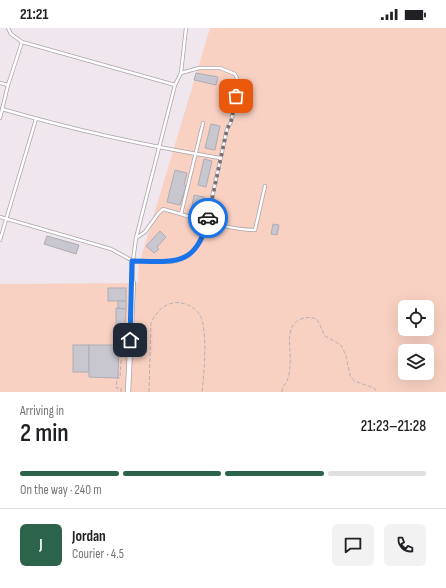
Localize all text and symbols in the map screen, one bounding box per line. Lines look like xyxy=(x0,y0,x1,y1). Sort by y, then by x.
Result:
text: 21:21 xyxy=(20,5,48,24)
pin xyxy=(219,79,253,113)
icon: bag xyxy=(225,85,247,107)
courier xyxy=(188,198,228,238)
icon: car xyxy=(197,207,219,229)
map controls xyxy=(398,300,434,380)
button: locate xyxy=(398,300,434,336)
pin xyxy=(113,323,147,357)
icon: home xyxy=(119,329,141,351)
button: layers xyxy=(398,344,434,380)
text: Arriving in xyxy=(20,403,64,419)
text: 21:23–21:28 xyxy=(361,417,426,436)
text: 2 min xyxy=(20,418,69,449)
text: On the way · 240 m xyxy=(20,482,101,498)
button: chat xyxy=(332,524,374,566)
button: phone xyxy=(384,524,426,566)
text: Jordan xyxy=(72,527,106,546)
text: J xyxy=(39,535,43,554)
text: Courier · 4.5 xyxy=(72,546,124,562)

